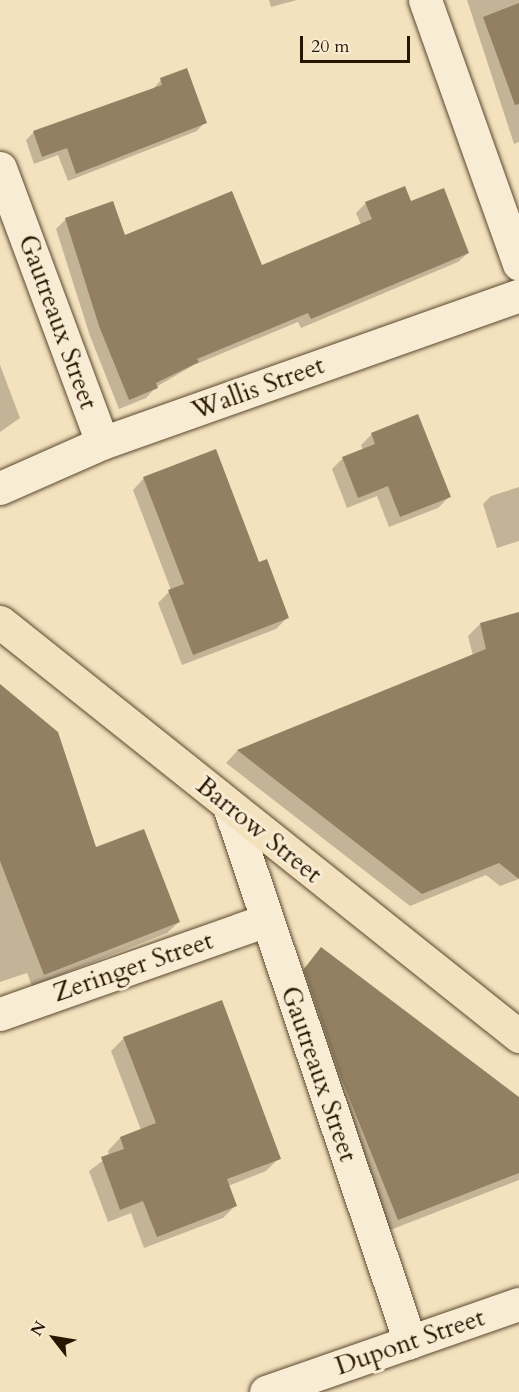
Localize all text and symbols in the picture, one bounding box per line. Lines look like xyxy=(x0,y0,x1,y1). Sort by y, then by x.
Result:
scale bar xyxy=(303,24,412,62)
text: 20 m xyxy=(311,34,350,59)
street label: Gautreaux Street xyxy=(12,230,104,414)
street label: Wallis Street xyxy=(187,350,329,426)
street label: Barrow Street xyxy=(190,770,328,890)
street label: Zeringer Street xyxy=(49,925,217,1009)
street label: Gautreaux Street xyxy=(274,982,364,1166)
street label: Dupont Street xyxy=(331,1302,489,1382)
north arrow xyxy=(24,1308,84,1368)
text: N xyxy=(26,1317,52,1340)

